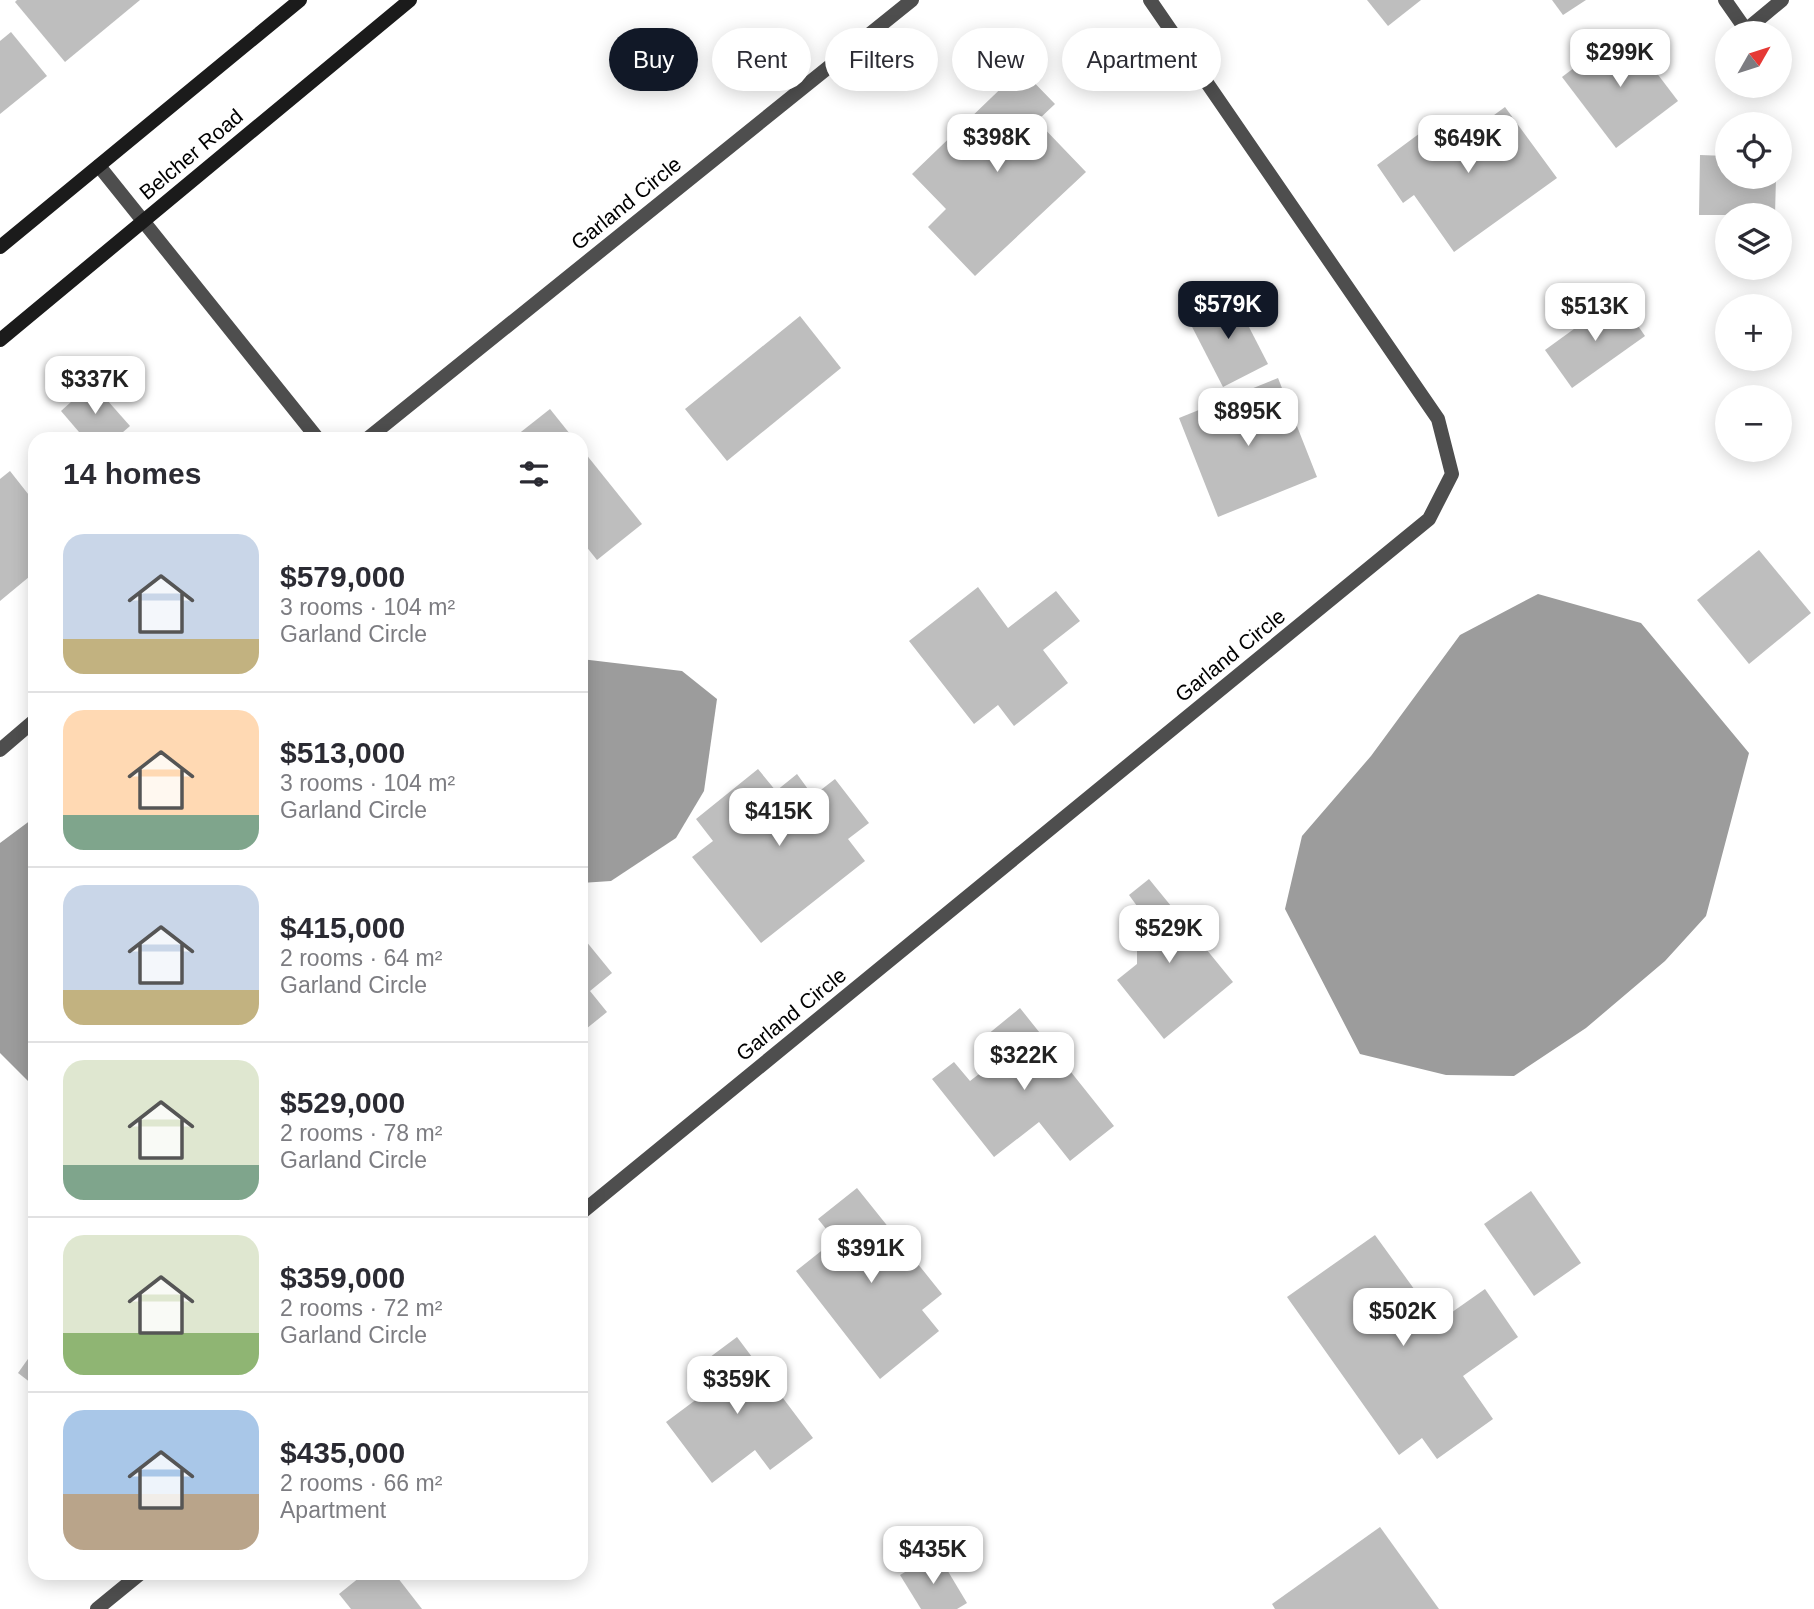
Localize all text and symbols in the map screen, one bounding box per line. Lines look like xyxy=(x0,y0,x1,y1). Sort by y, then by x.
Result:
north arrow xyxy=(1715,21,1792,98)
map controls xyxy=(1715,21,1792,462)
chip: Buy xyxy=(609,28,698,91)
chip: Rent xyxy=(712,28,811,91)
chip: Filters xyxy=(825,28,938,91)
chip: New xyxy=(952,28,1048,91)
chip: Apartment xyxy=(1062,28,1221,91)
pin: $299K xyxy=(1571,29,1669,89)
text: $299K xyxy=(1586,39,1654,65)
street label: Belcher Road xyxy=(135,104,247,204)
button: locate xyxy=(1715,112,1792,189)
pin: $398K xyxy=(948,114,1046,174)
pin: $649K xyxy=(1419,116,1517,175)
text: $398K xyxy=(963,124,1031,150)
text: $649K xyxy=(1434,125,1502,151)
street label: Garland Circle xyxy=(567,152,685,254)
button: layers xyxy=(1715,203,1792,280)
pin: $579K xyxy=(1179,282,1277,341)
pin: $513K xyxy=(1546,284,1644,343)
text: $579K xyxy=(1194,291,1262,317)
text: $513K xyxy=(1561,293,1629,319)
button: + xyxy=(1715,294,1792,371)
pin: $337K xyxy=(46,356,144,416)
text: $337K xyxy=(61,366,129,392)
button: − xyxy=(1715,385,1792,462)
pin: $895K xyxy=(1199,388,1297,448)
text: $895K xyxy=(1214,398,1282,424)
icon: filters xyxy=(515,455,553,493)
text: 14 homes xyxy=(63,457,201,490)
text: $579,000 xyxy=(280,560,405,593)
icon: home xyxy=(119,562,203,646)
text: 3 rooms · 104 m² xyxy=(280,594,455,620)
street label: Garland Circle xyxy=(1171,604,1289,706)
text: Garland Circle xyxy=(280,621,427,647)
text: $513,000 xyxy=(280,736,405,769)
icon: home xyxy=(119,738,203,822)
text: 3 rooms · 104 m² xyxy=(280,770,455,796)
pin: $415K xyxy=(730,788,828,848)
text: Garland Circle xyxy=(280,797,427,823)
text: $415K xyxy=(745,798,813,824)
pin: $529K xyxy=(1120,906,1218,965)
text: $415,000 xyxy=(280,911,405,944)
icon: home xyxy=(119,913,203,997)
text: $529K xyxy=(1135,915,1203,941)
text: 2 rooms · 64 m² xyxy=(280,945,442,971)
street label: Garland Circle xyxy=(732,963,850,1065)
text: Garland Circle xyxy=(280,972,427,998)
pin: $322K xyxy=(975,1032,1073,1092)
text: $322K xyxy=(990,1042,1058,1068)
text: $529,000 xyxy=(280,1086,405,1119)
icon: home xyxy=(119,1088,203,1172)
text: 2 rooms · 78 m² xyxy=(280,1120,442,1146)
text: Garland Circle xyxy=(280,1147,427,1173)
pin: $391K xyxy=(822,1226,920,1285)
text: $391K xyxy=(837,1235,905,1261)
text: $359,000 xyxy=(280,1261,405,1294)
icon: home xyxy=(119,1263,203,1347)
pin: $502K xyxy=(1354,1288,1452,1348)
text: 2 rooms · 72 m² xyxy=(280,1295,442,1321)
text: $502K xyxy=(1369,1298,1437,1324)
text: Garland Circle xyxy=(280,1322,427,1348)
pin: $359K xyxy=(688,1356,786,1416)
text: $359K xyxy=(703,1366,771,1392)
text: $435,000 xyxy=(280,1436,405,1469)
icon: home xyxy=(119,1438,203,1522)
text: 2 rooms · 66 m² xyxy=(280,1470,442,1496)
text: Apartment xyxy=(280,1497,386,1523)
pin: $435K xyxy=(884,1526,982,1586)
text: $435K xyxy=(899,1536,967,1562)

